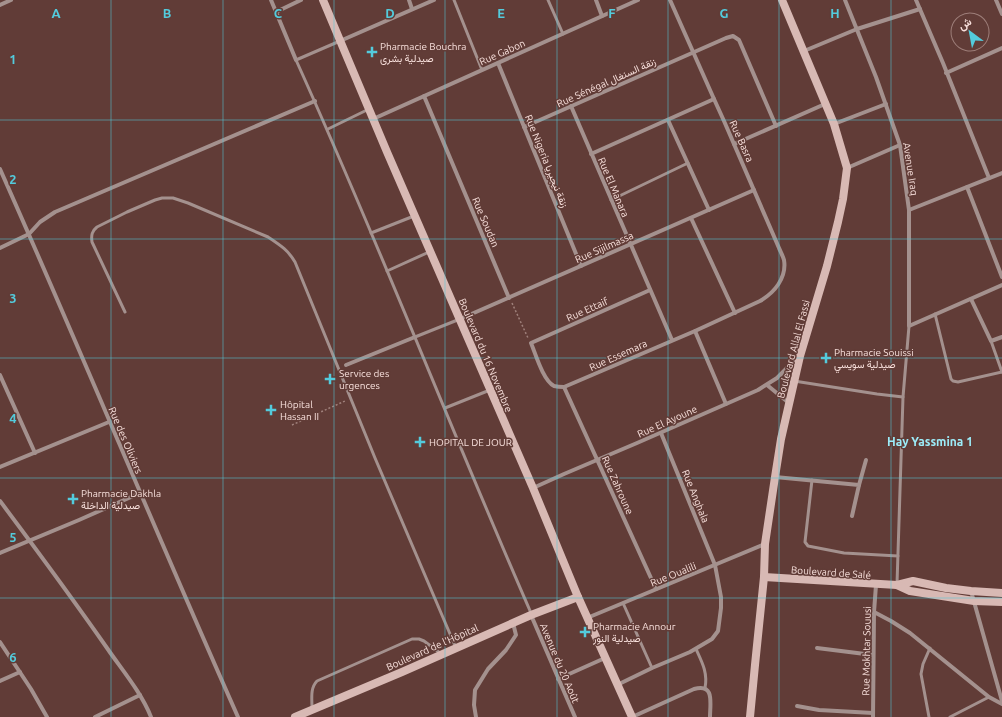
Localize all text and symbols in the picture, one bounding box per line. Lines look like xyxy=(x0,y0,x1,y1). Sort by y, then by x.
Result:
text: A xyxy=(51,6,61,20)
text: B xyxy=(163,6,172,20)
text: C xyxy=(274,6,283,20)
text: D xyxy=(385,6,395,20)
text: E xyxy=(497,6,505,20)
text: F xyxy=(608,6,616,20)
text: G xyxy=(720,6,729,20)
text: H xyxy=(830,6,840,20)
north arrow xyxy=(950,12,990,52)
text: ش xyxy=(956,15,974,33)
street label: Rue Gabon xyxy=(478,37,527,67)
place label: Pharmacie Bouchra صيدلية بشرى xyxy=(380,41,466,65)
marker: Pharmacie Bouchra صيدلية بشرى xyxy=(367,47,377,57)
text: 1 xyxy=(9,52,17,66)
street label: Rue Sénégal زنقة السنغال xyxy=(555,56,658,110)
street label: Rue Nigeria زنقة نيجيريا xyxy=(522,113,570,210)
street label: Rue Basra xyxy=(727,119,756,164)
street label: Avenue Iraq xyxy=(901,142,920,196)
street label: Rue El Manara xyxy=(596,156,631,219)
text: 2 xyxy=(9,172,17,186)
street label: Rue Soudan xyxy=(470,196,501,249)
street label: Rue Sijilmassa xyxy=(573,230,635,265)
text: 3 xyxy=(9,291,17,305)
street label: Rue Ettaif xyxy=(565,295,610,324)
street label: Boulevard du 16 Novembre xyxy=(457,297,515,414)
street label: Boulevard Allal El Fassi xyxy=(775,299,812,400)
street label: Rue Essemara xyxy=(588,338,649,373)
place label: Pharmacie Souissi صيدلية سويسي xyxy=(834,347,914,373)
marker: Pharmacie Souissi صيدلية سويسي xyxy=(821,353,831,363)
place label: Service des urgences xyxy=(339,368,389,391)
marker: Service des urgences xyxy=(324,373,336,385)
place label: Hôpital Hassan II xyxy=(280,399,319,422)
street label: Rue El Ayoune xyxy=(636,403,699,440)
marker: Hôpital Hassan II xyxy=(265,404,277,416)
street label: Rue des Oliviers xyxy=(107,405,145,475)
text: 4 xyxy=(9,411,17,425)
district label: Hay Yassmina 1 xyxy=(887,435,973,448)
marker: HOPITAL DE JOUR xyxy=(414,436,426,448)
place label: HOPITAL DE JOUR xyxy=(429,437,512,448)
street label: Rue Zahroune xyxy=(600,454,635,516)
street label: Rue Anghala xyxy=(680,468,711,524)
place label: Pharmacie Dakhla صيدلية الداخلة xyxy=(81,488,161,512)
marker: Pharmacie Dakhla صيدلية الداخلة xyxy=(68,494,78,504)
text: 5 xyxy=(9,530,17,544)
street label: Rue Oualili xyxy=(649,560,698,589)
street label: Boulevard de Salé xyxy=(791,564,871,581)
street label: Rue Mokhtar Souusi xyxy=(860,606,873,696)
place label: Pharmacie Annour صيدلية النور xyxy=(592,621,676,645)
street label: Boulevard de l'Hôpital xyxy=(385,622,480,673)
street label: Avenue du 20 Août xyxy=(538,622,581,705)
marker: Pharmacie Annour صيدلية النور xyxy=(580,627,590,637)
text: 6 xyxy=(9,650,17,664)

